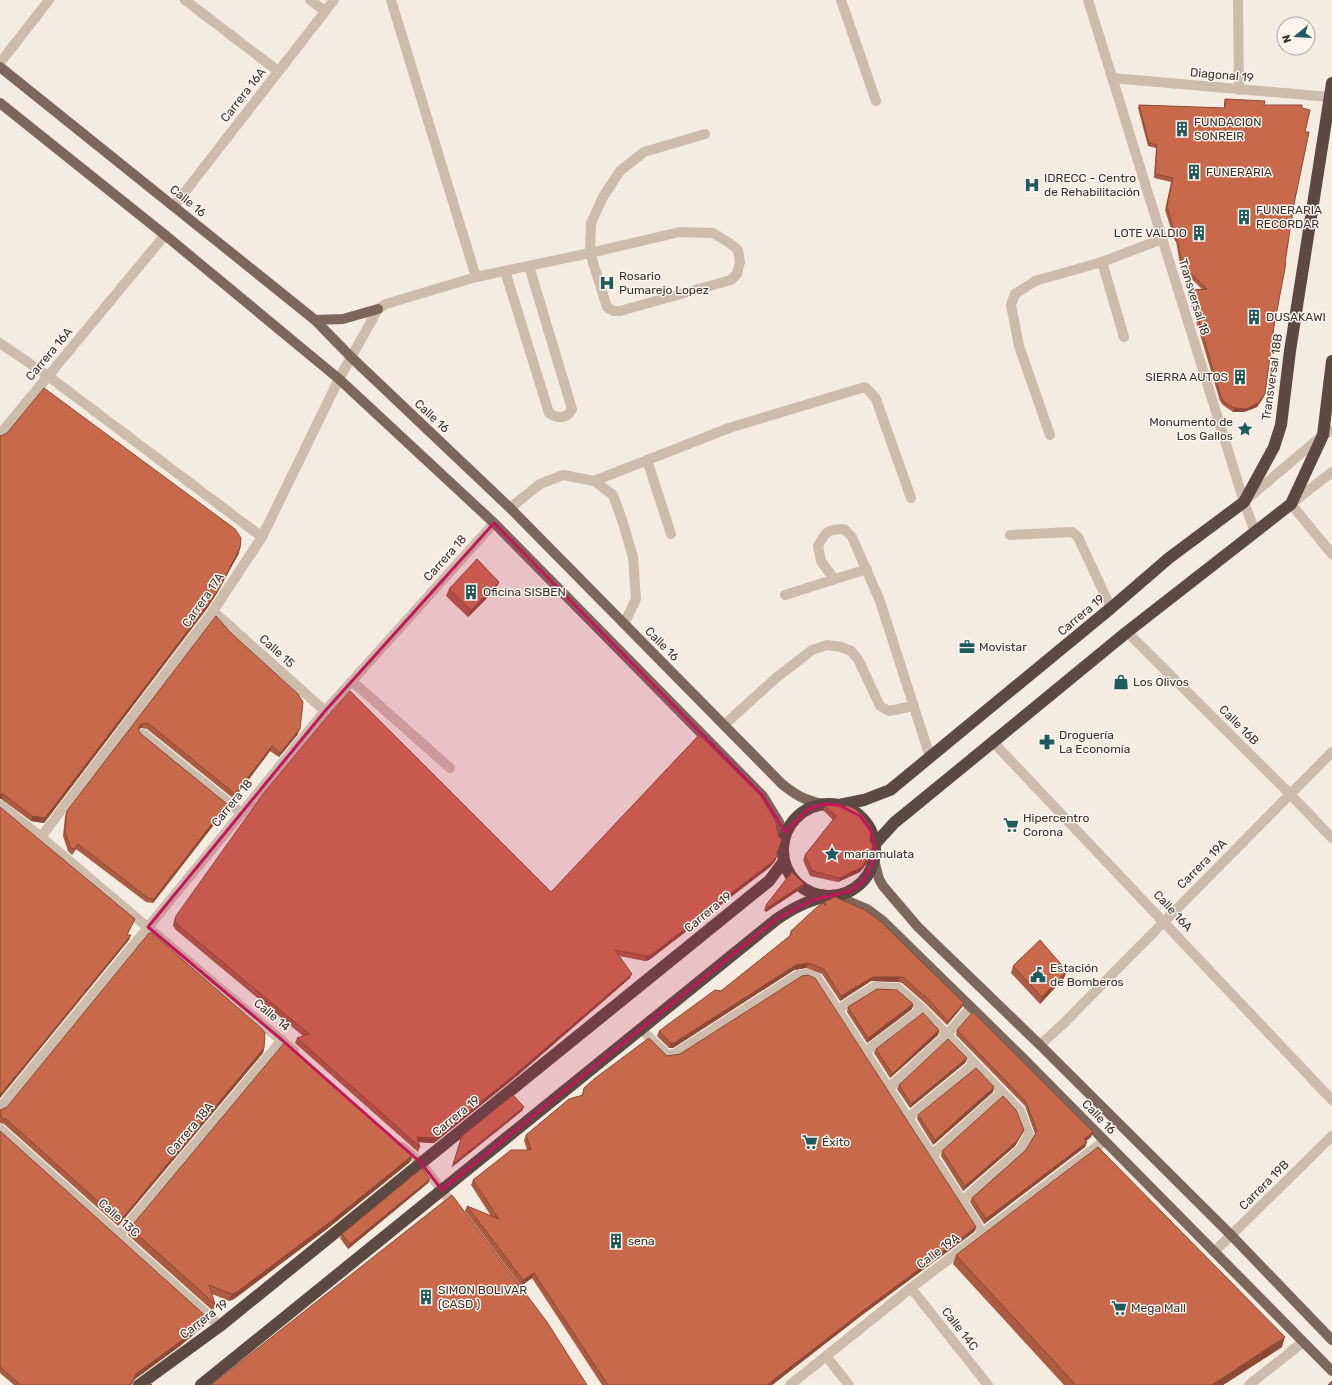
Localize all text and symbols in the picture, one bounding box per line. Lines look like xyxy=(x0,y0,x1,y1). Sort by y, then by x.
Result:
north arrow xyxy=(1276,16,1316,56)
text: N xyxy=(1280,33,1294,45)
street label: Carrera 16A xyxy=(218,65,268,125)
street label: Diagonal 19 xyxy=(1190,65,1254,85)
place label: FUNDACION SONREIR xyxy=(1194,115,1262,143)
building icon: FUNDACION SONREIR xyxy=(1173,120,1191,138)
building icon: FUNERARIA xyxy=(1185,163,1203,181)
place label: FUNERARIA xyxy=(1206,165,1272,179)
place label: IDRECC - Centro de Rehabilitación xyxy=(1044,171,1140,199)
hospital icon: IDRECC - Centro de Rehabilitación xyxy=(1023,176,1041,194)
street label: Calle 16 xyxy=(167,182,209,220)
place label: FUNERARIA RECORDAR xyxy=(1256,203,1322,231)
building icon: FUNERARIA RECORDAR xyxy=(1235,208,1253,226)
building icon: LOTE VALDIO xyxy=(1190,224,1208,242)
place label: LOTE VALDIO xyxy=(1114,226,1187,240)
street label: Transversal 18 xyxy=(1176,257,1212,337)
place label: Rosario Pumarejo Lopez xyxy=(619,269,709,297)
hospital icon: Rosario Pumarejo Lopez xyxy=(598,274,616,292)
building icon: DUSAKAWI xyxy=(1245,308,1263,326)
place label: DUSAKAWI xyxy=(1266,310,1326,324)
street label: Carrera 16A xyxy=(23,325,75,383)
street label: Transversal 18B xyxy=(1259,333,1285,421)
building icon: SIERRA AUTOS xyxy=(1231,368,1249,386)
place label: SIERRA AUTOS xyxy=(1145,370,1228,384)
street label: Calle 16 xyxy=(412,396,452,436)
place label: Monumento de Los Gallos xyxy=(1149,415,1233,443)
place icon: Monumento de Los Gallos xyxy=(1236,420,1254,438)
street label: Carrera 18 xyxy=(421,532,469,584)
street label: Carrera 17A xyxy=(179,570,227,630)
building icon: Oficina SISBEN xyxy=(462,583,480,601)
place label: Oficina SISBEN xyxy=(483,585,566,599)
street label: Carrera 19 xyxy=(1055,591,1107,639)
street label: Calle 16 xyxy=(642,624,682,664)
street label: Calle 15 xyxy=(257,632,297,670)
office icon: Movistar xyxy=(958,638,976,656)
place label: Movistar xyxy=(979,640,1027,654)
shop icon: Los Olivos xyxy=(1112,673,1130,691)
place label: Los Olivos xyxy=(1133,675,1189,689)
street label: Calle 16B xyxy=(1216,702,1262,748)
place label: Droguería La Economía xyxy=(1059,728,1130,756)
pharmacy icon: Droguería La Economía xyxy=(1038,733,1056,751)
street label: Carrera 18 xyxy=(209,776,255,830)
place label: Hipercentro Corona xyxy=(1023,811,1089,839)
supermarket icon: Hipercentro Corona xyxy=(1002,816,1020,834)
street label: Carrera 19A xyxy=(1174,836,1230,892)
place icon: mariamulata xyxy=(823,845,841,863)
place label: mariamulata xyxy=(844,847,914,861)
street label: Calle 16A xyxy=(1151,888,1195,934)
street label: Carrera 19 xyxy=(682,889,734,935)
place label: Estación de Bomberos xyxy=(1050,961,1124,989)
public building icon: Estación de Bomberos xyxy=(1029,966,1047,984)
street label: Calle 14 xyxy=(251,996,293,1034)
street label: Carrera 19 xyxy=(430,1093,482,1139)
street label: Calle 16 xyxy=(1079,1097,1119,1137)
street label: Carrera 18A xyxy=(164,1100,216,1158)
supermarket icon: Éxito xyxy=(801,1133,819,1151)
place label: Éxito xyxy=(822,1135,850,1149)
street label: Carrera 19B xyxy=(1236,1157,1292,1213)
street label: Calle 13C xyxy=(96,1196,142,1240)
street label: Calle 19A xyxy=(914,1230,962,1272)
building icon: sena xyxy=(607,1232,625,1250)
place label: sena xyxy=(628,1234,655,1248)
place label: SIMON BOLIVAR (CASD ) xyxy=(438,1283,527,1311)
building icon: SIMON BOLIVAR (CASD ) xyxy=(417,1288,435,1306)
street label: Carrera 19 xyxy=(177,1296,231,1342)
supermarket icon: Mega Mall xyxy=(1110,1299,1128,1317)
place label: Mega Mall xyxy=(1131,1301,1186,1315)
street label: Calle 14C xyxy=(939,1305,981,1353)

